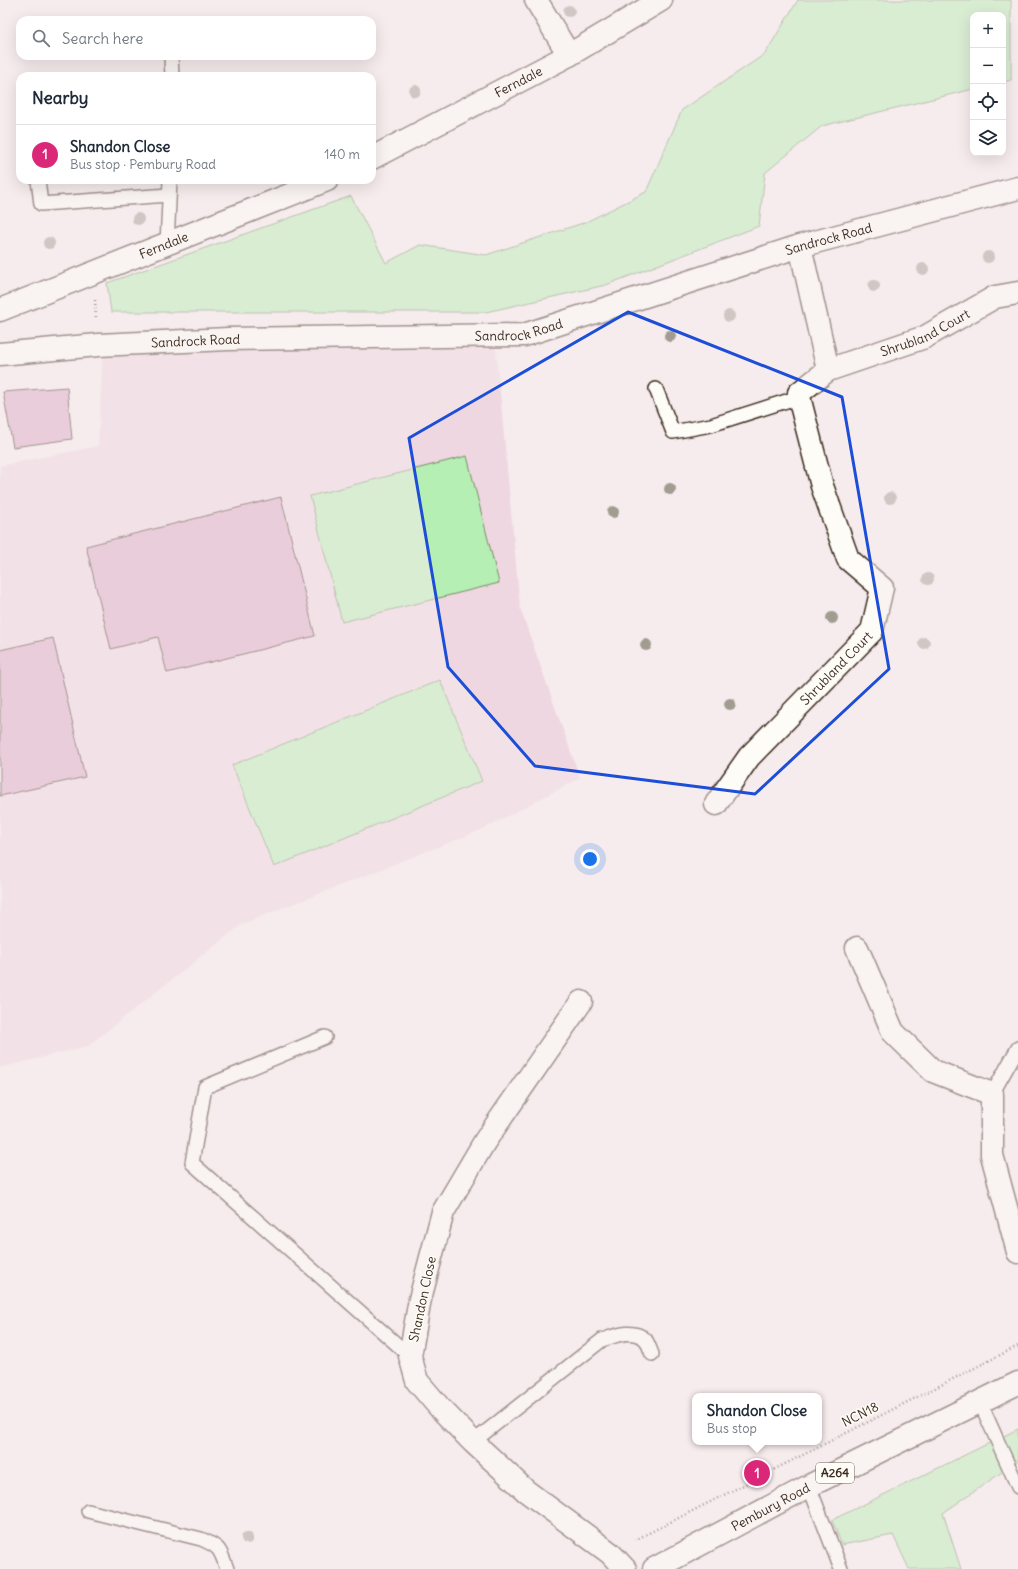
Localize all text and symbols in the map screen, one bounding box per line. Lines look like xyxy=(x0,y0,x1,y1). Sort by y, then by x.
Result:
map controls xyxy=(970,12,1006,156)
button: + xyxy=(970,12,1006,48)
search box xyxy=(16,16,376,60)
icon: search xyxy=(30,27,52,49)
text: Search here xyxy=(62,29,143,48)
button: − xyxy=(970,48,1006,84)
street label: Ferndale xyxy=(492,63,545,101)
button: locate xyxy=(970,84,1006,120)
text: Nearby xyxy=(32,87,88,109)
button: layers xyxy=(970,120,1006,156)
text: Shandon Close xyxy=(70,137,170,156)
text: 1 xyxy=(42,146,48,163)
text: 140 m xyxy=(324,146,360,163)
text: Bus stop · Pembury Road xyxy=(70,156,216,173)
street label: Sandrock Road xyxy=(783,219,874,259)
street label: Ferndale xyxy=(137,228,191,263)
street label: Shrubland Court xyxy=(878,305,973,361)
street label: Sandrock Road xyxy=(475,315,565,345)
street label: Sandrock Road xyxy=(151,331,241,352)
street label: Shrubland Court xyxy=(797,627,877,709)
your location xyxy=(580,849,600,869)
street label: Shandon Close xyxy=(405,1255,440,1343)
popup xyxy=(692,1393,822,1445)
street label: NCN18 xyxy=(839,1398,882,1431)
text: Shandon Close xyxy=(707,1401,807,1420)
text: Bus stop xyxy=(707,1420,757,1437)
pin: 1 xyxy=(744,1458,770,1488)
road number: A264 xyxy=(816,1463,854,1483)
street label: Pembury Road xyxy=(728,1479,813,1535)

